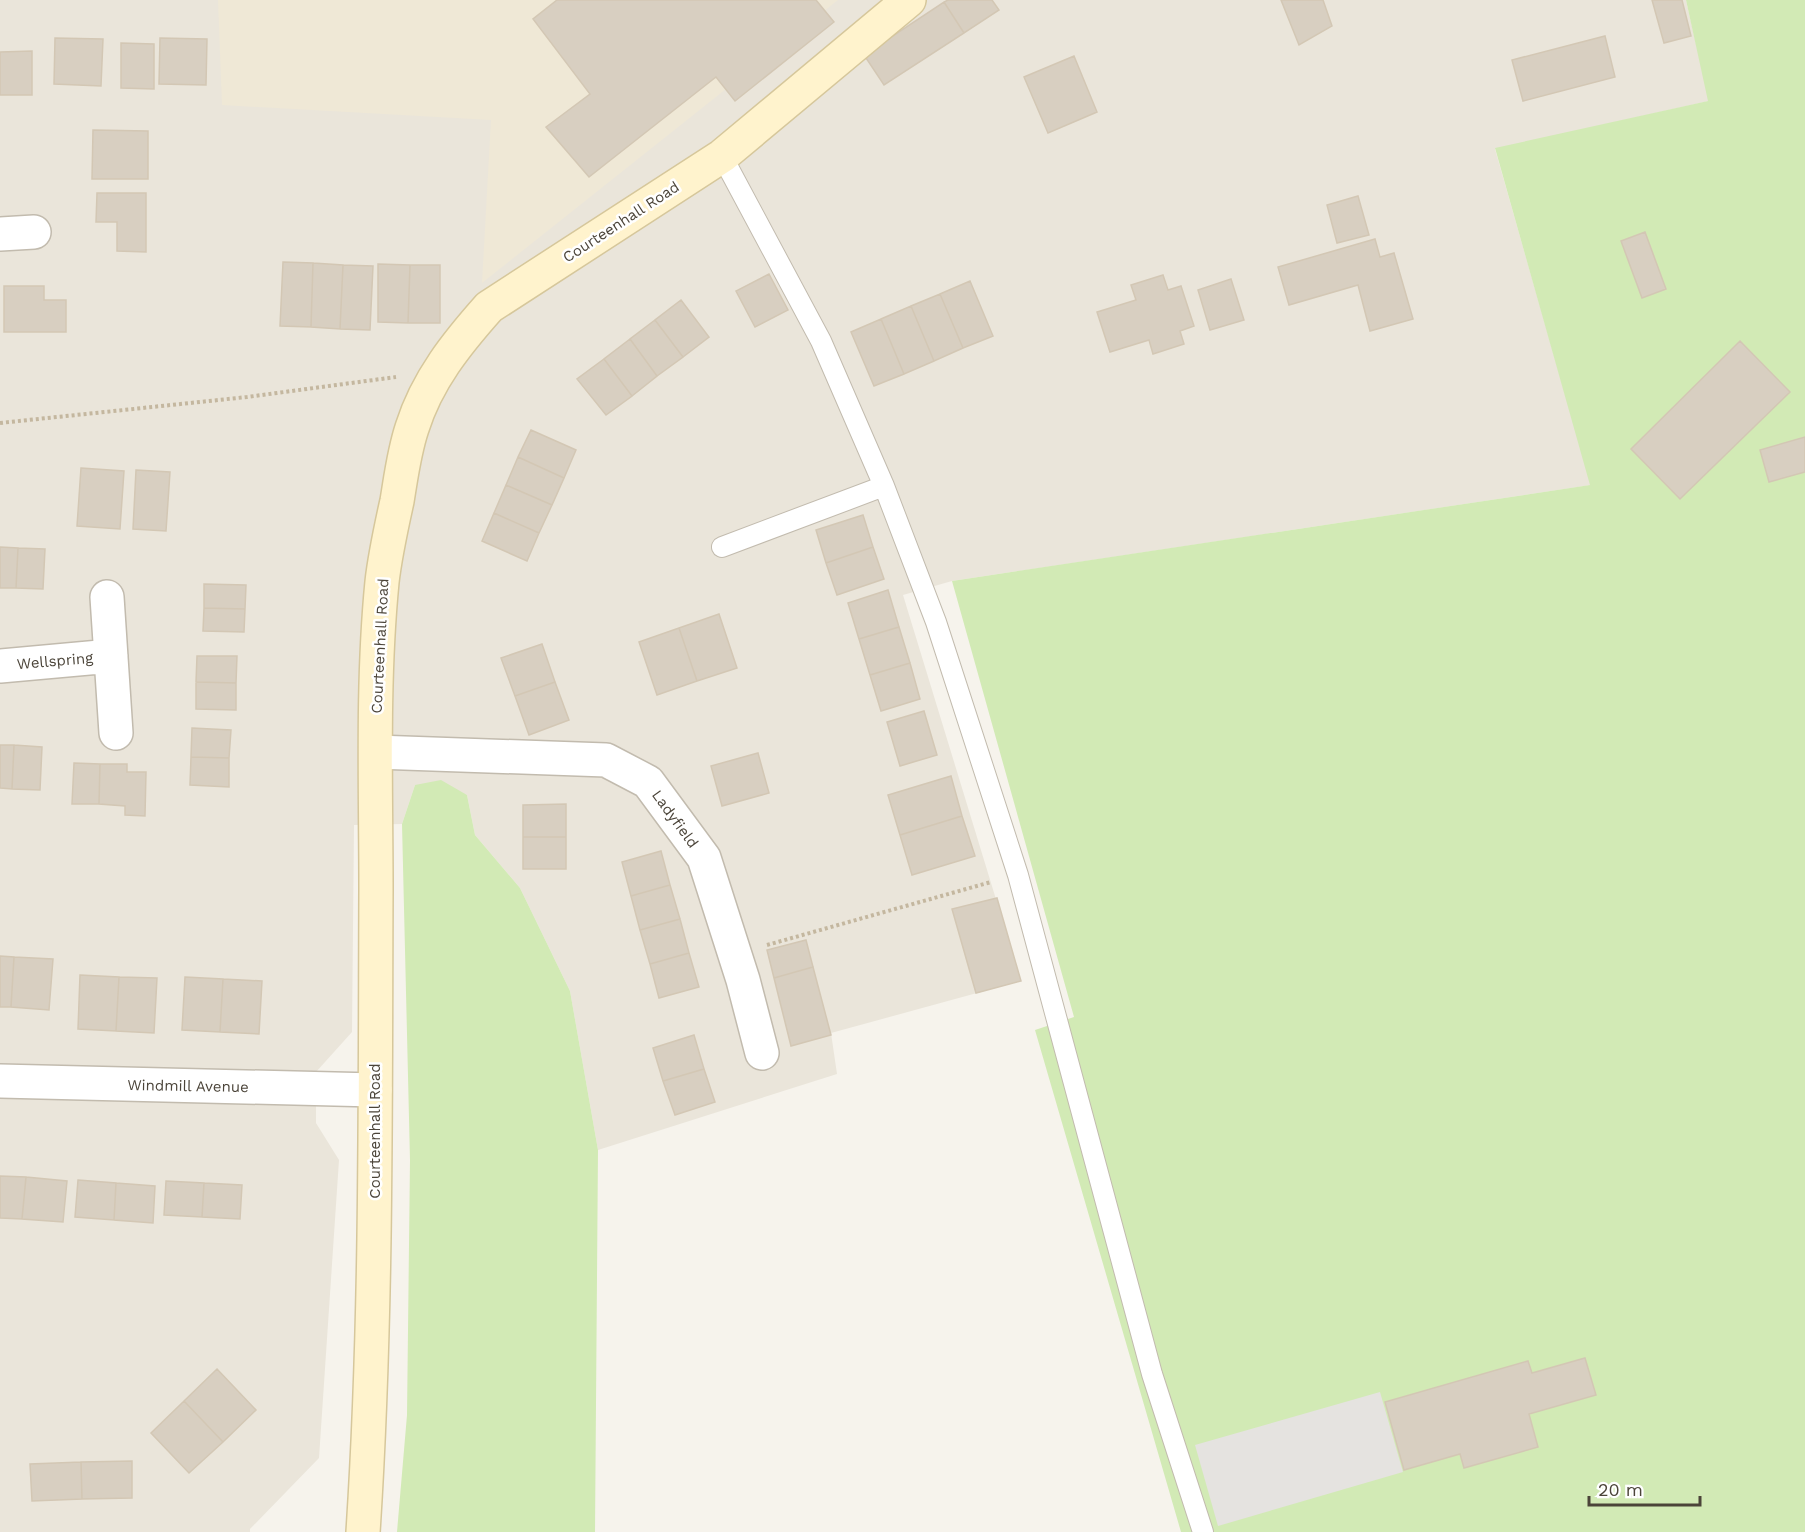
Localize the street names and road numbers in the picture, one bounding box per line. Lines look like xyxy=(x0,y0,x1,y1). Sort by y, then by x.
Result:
street label: Courteenhall Road xyxy=(559,178,683,266)
street label: Courteenhall Road xyxy=(367,578,393,714)
street label: Wellspring xyxy=(16,649,94,673)
street label: Ladyfield xyxy=(648,787,702,851)
street label: Courteenhall Road xyxy=(366,1063,384,1199)
street label: Windmill Avenue xyxy=(127,1076,249,1096)

